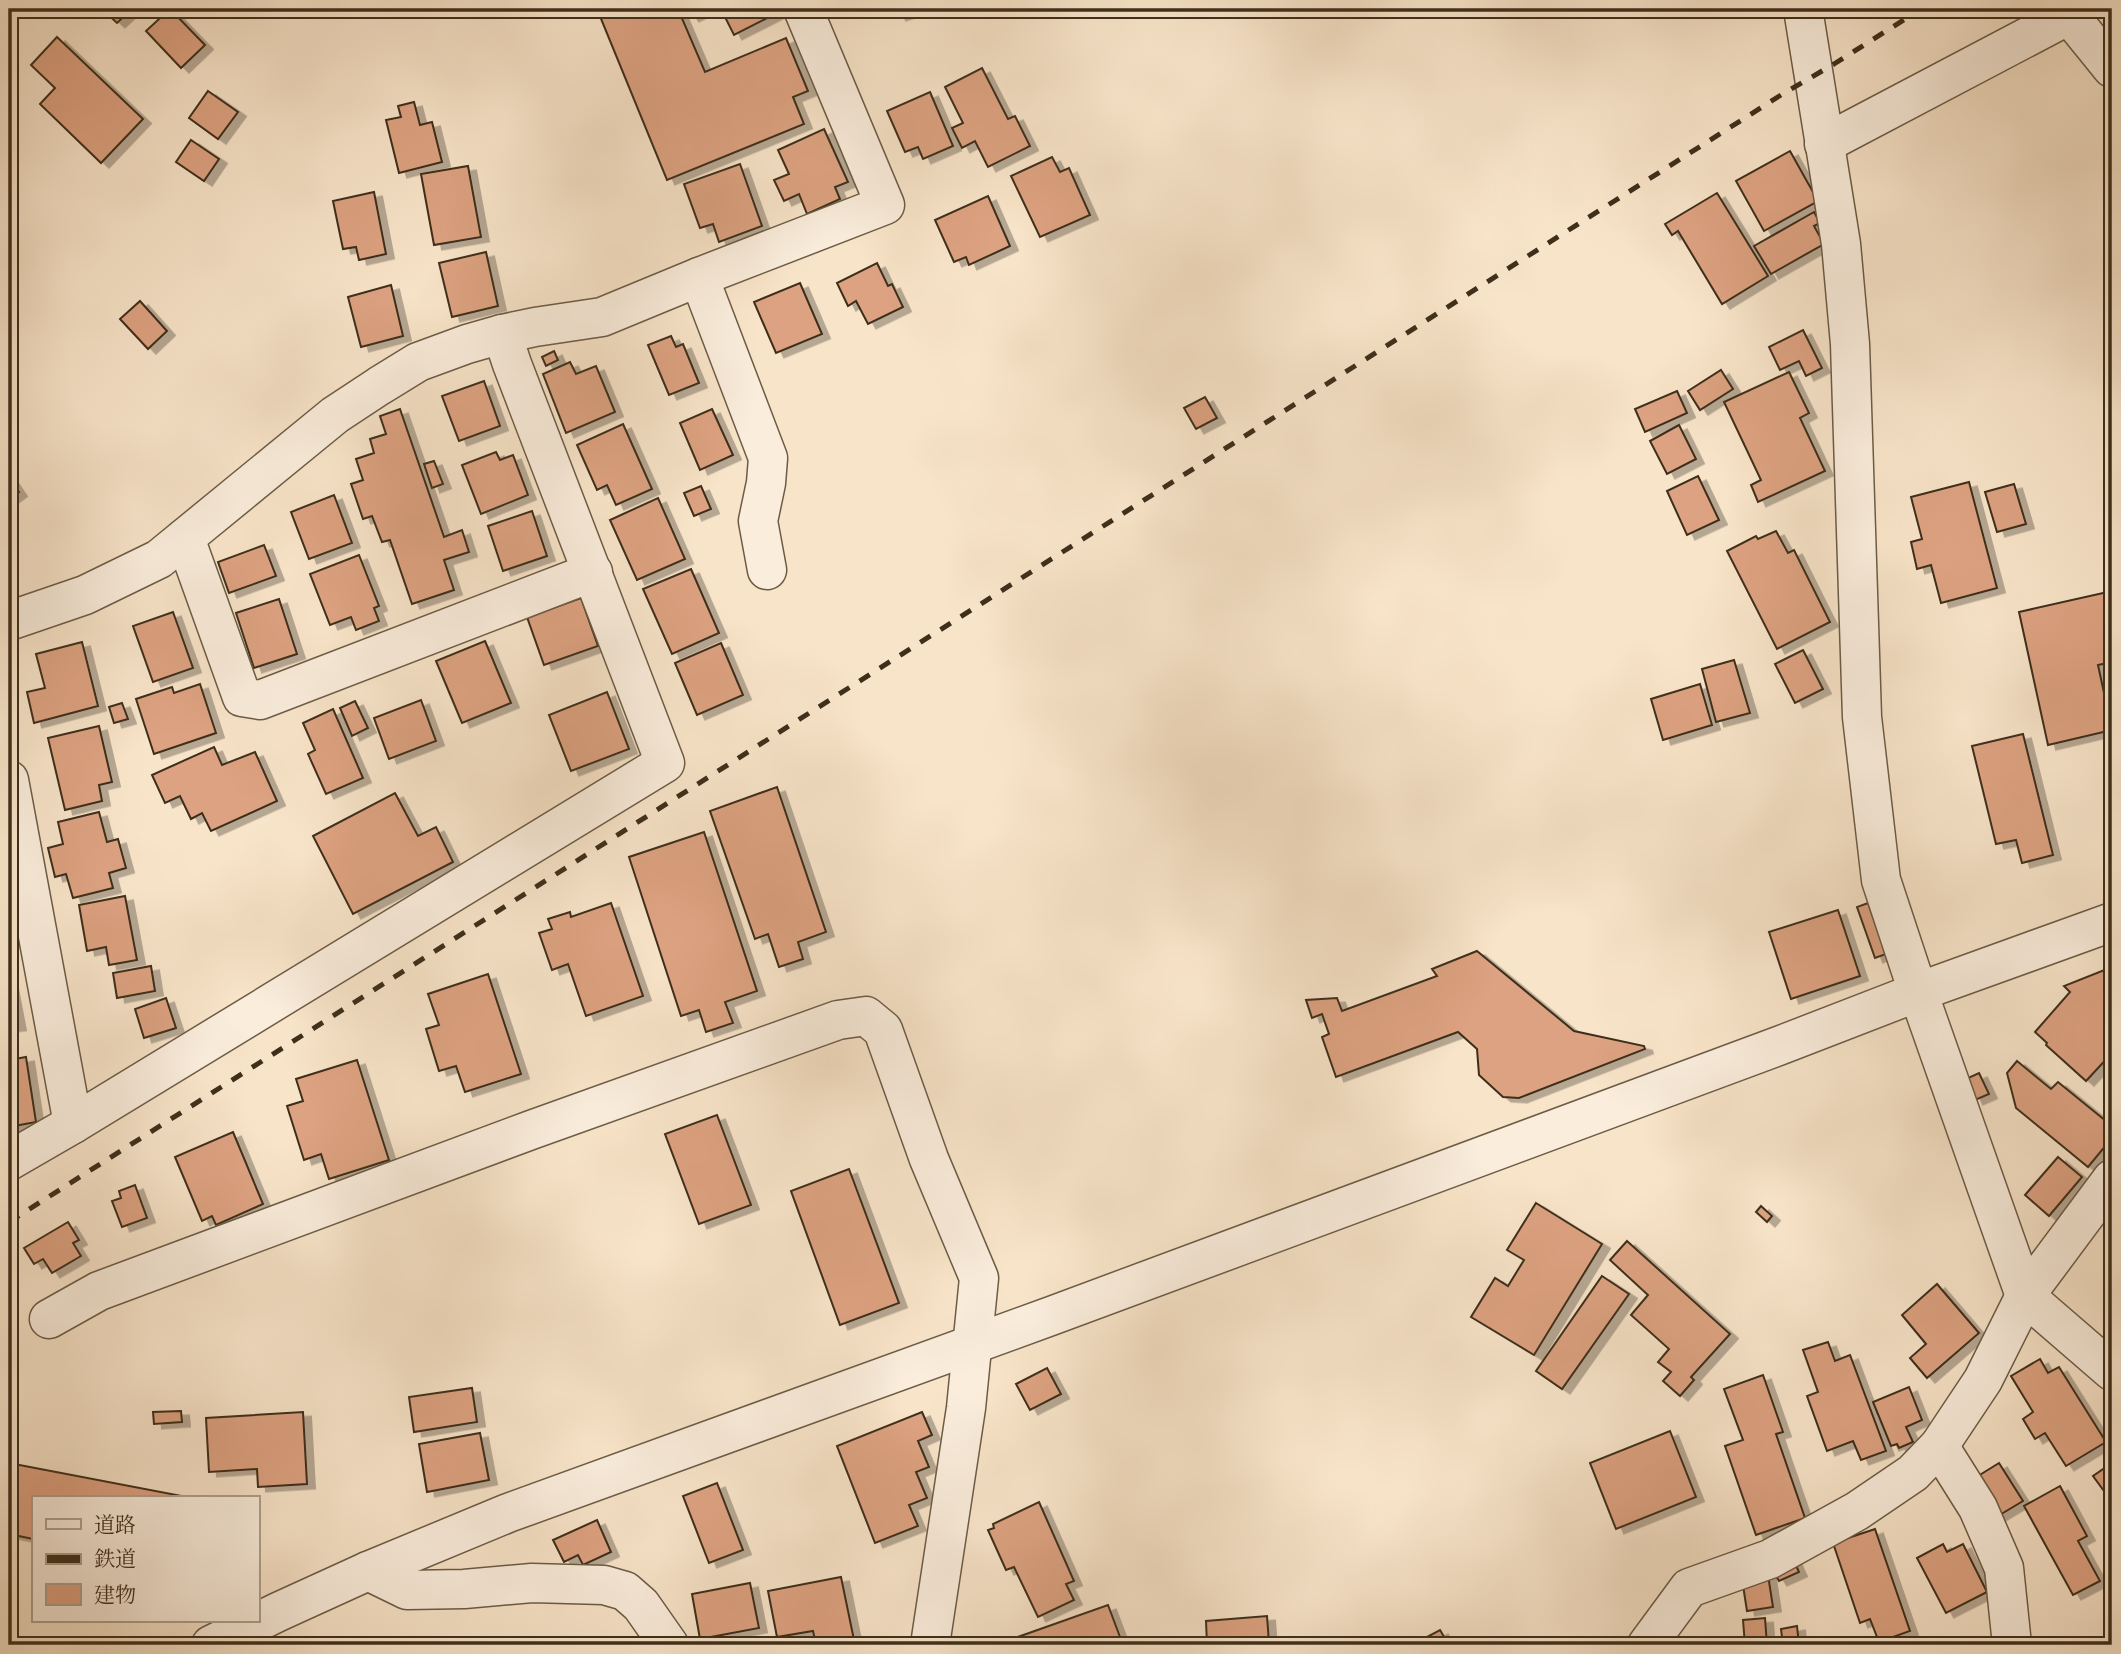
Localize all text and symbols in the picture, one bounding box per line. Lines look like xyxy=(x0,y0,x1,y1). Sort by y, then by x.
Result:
legend xyxy=(32,1496,259,1622)
text: 道路 xyxy=(94,1513,136,1539)
text: 鉄道 xyxy=(94,1547,136,1573)
text: 建物 xyxy=(94,1583,136,1609)

